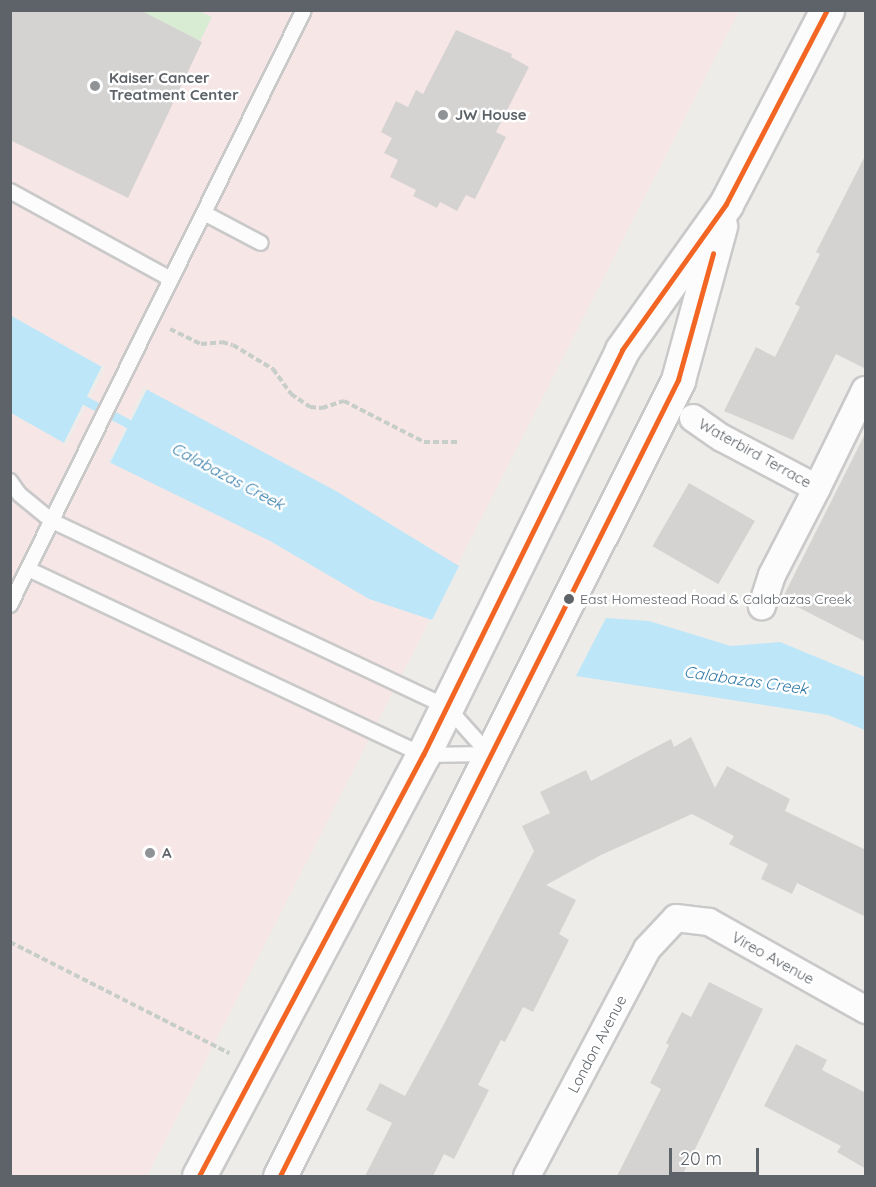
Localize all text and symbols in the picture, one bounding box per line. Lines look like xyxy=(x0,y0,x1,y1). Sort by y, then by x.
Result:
place label: Kaiser Cancer Treatment Center xyxy=(109,68,239,103)
marker: Kaiser Cancer Treatment Center xyxy=(86,77,104,95)
place label: JW House xyxy=(455,106,527,124)
marker: JW House xyxy=(436,108,450,122)
street label: Waterbird Terrace xyxy=(696,415,814,491)
water label: Calabazas Creek xyxy=(168,438,288,514)
place label: East Homestead Road & Calabazas Creek xyxy=(580,591,852,607)
marker: East Homestead Road & Calabazas Creek xyxy=(563,593,575,605)
water label: Calabazas Creek xyxy=(683,662,809,698)
place label: A xyxy=(162,844,172,862)
marker: A xyxy=(143,846,157,860)
street label: Vireo Avenue xyxy=(729,928,817,988)
street label: London Avenue xyxy=(564,992,630,1096)
scale bar xyxy=(672,1136,762,1174)
text: 20 m xyxy=(680,1147,722,1170)

